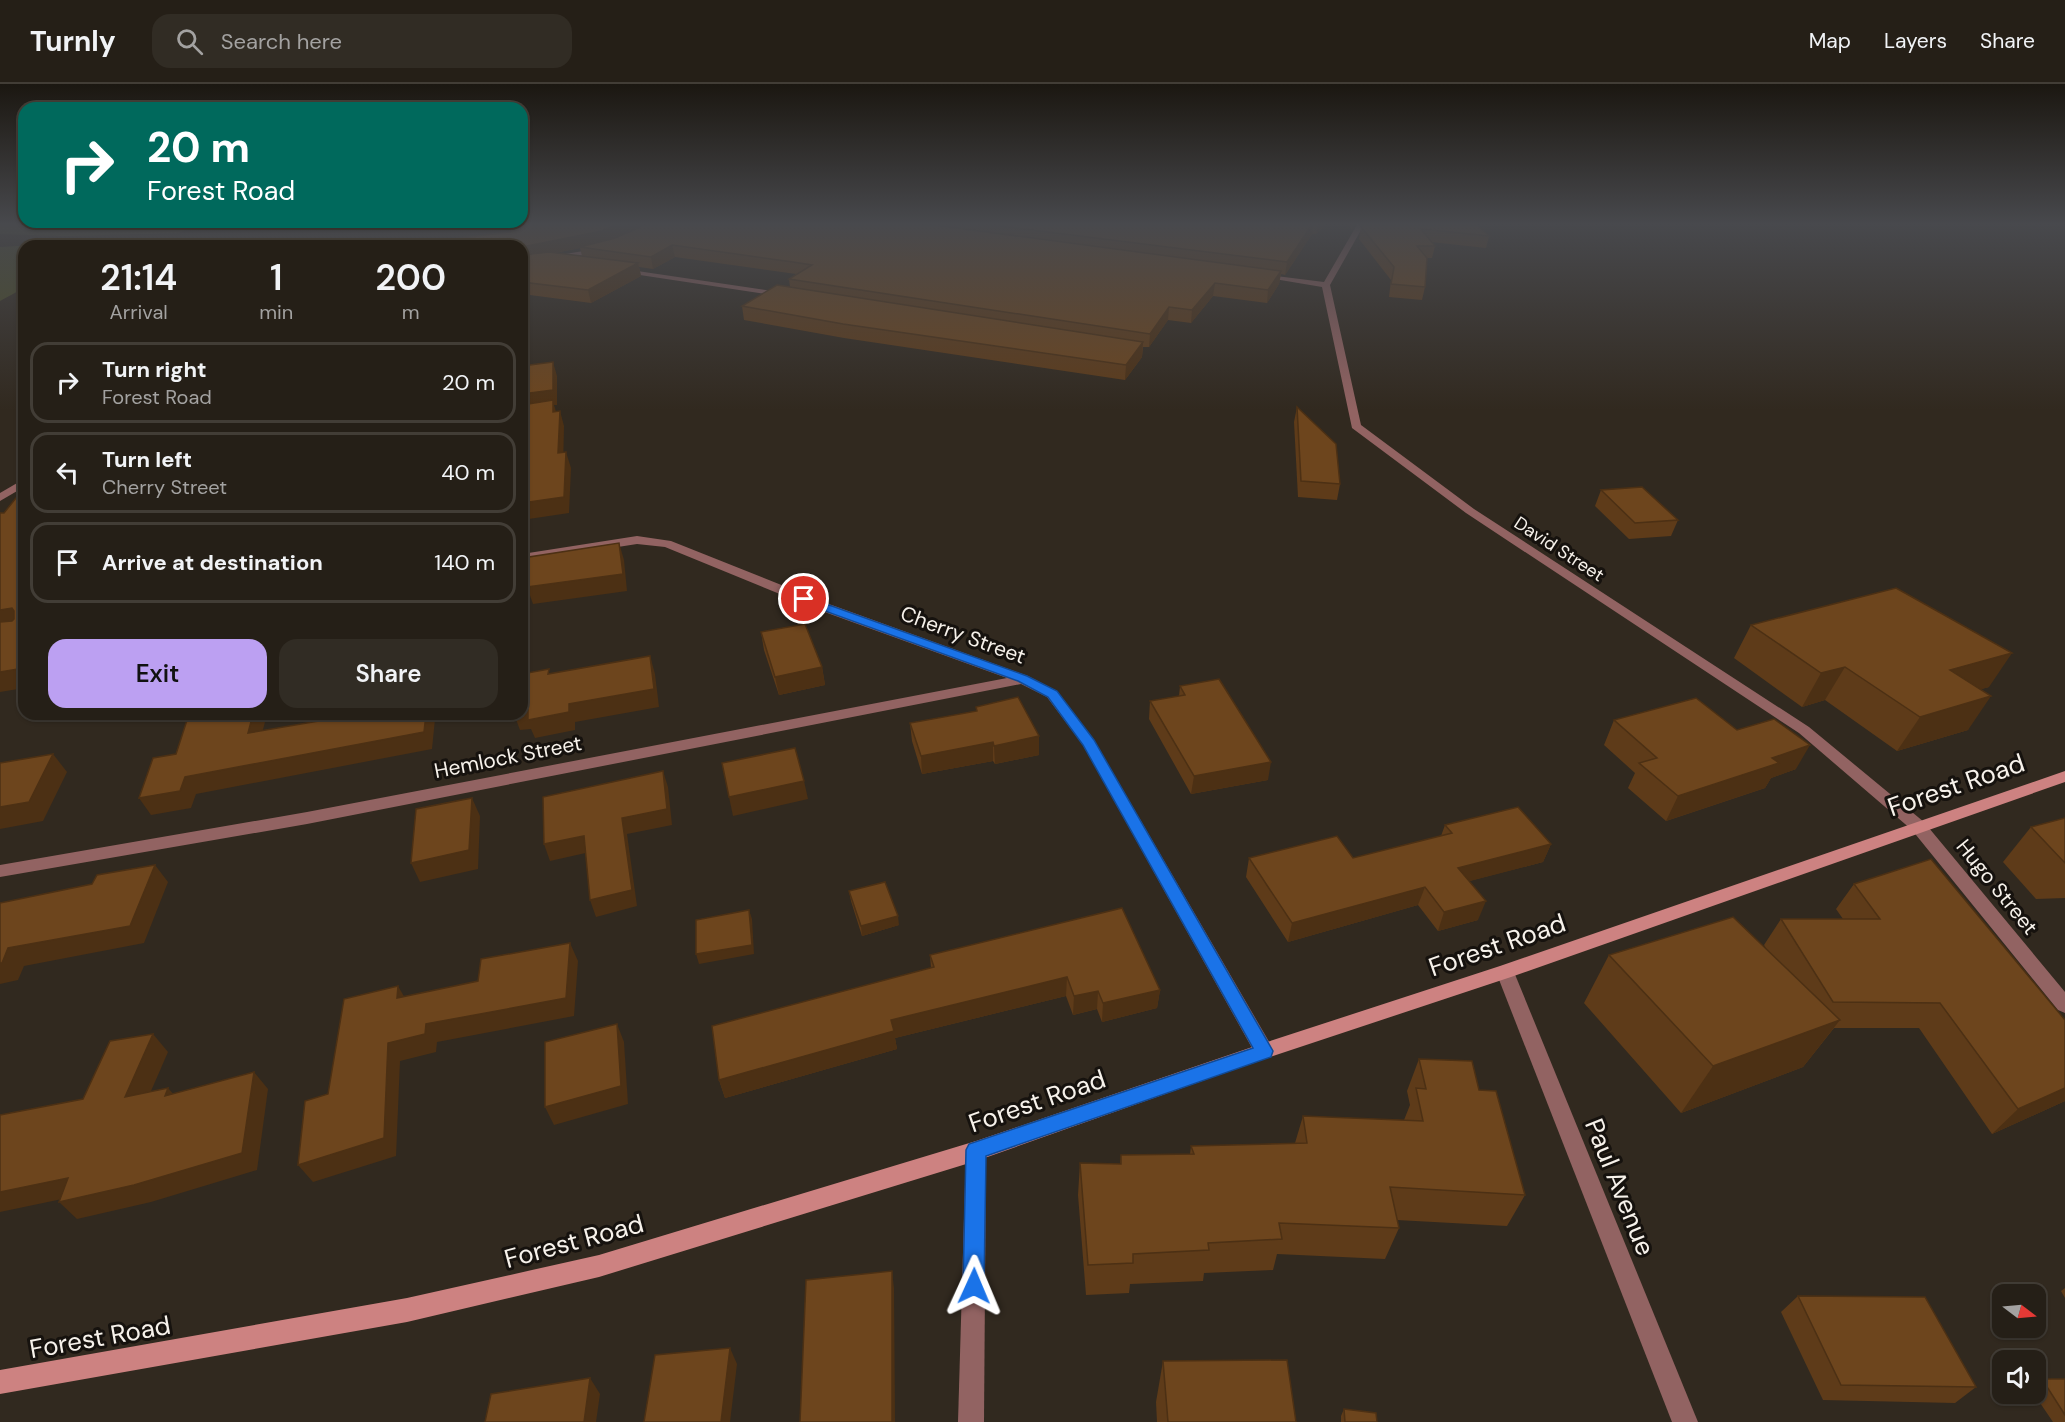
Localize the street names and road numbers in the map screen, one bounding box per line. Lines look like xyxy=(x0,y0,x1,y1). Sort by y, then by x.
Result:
street label: David Street xyxy=(1509,511,1609,587)
street label: Cherry Street xyxy=(896,599,1030,671)
street label: Hemlock Street xyxy=(432,729,584,785)
street label: Forest Road xyxy=(1883,746,2029,824)
street label: Hugo Street xyxy=(1950,833,2044,941)
street label: Forest Road xyxy=(1424,906,1570,984)
street label: Forest Road xyxy=(964,1062,1110,1140)
street label: Paul Avenue xyxy=(1577,1114,1663,1260)
street label: Forest Road xyxy=(501,1206,647,1276)
street label: Forest Road xyxy=(27,1308,173,1366)

